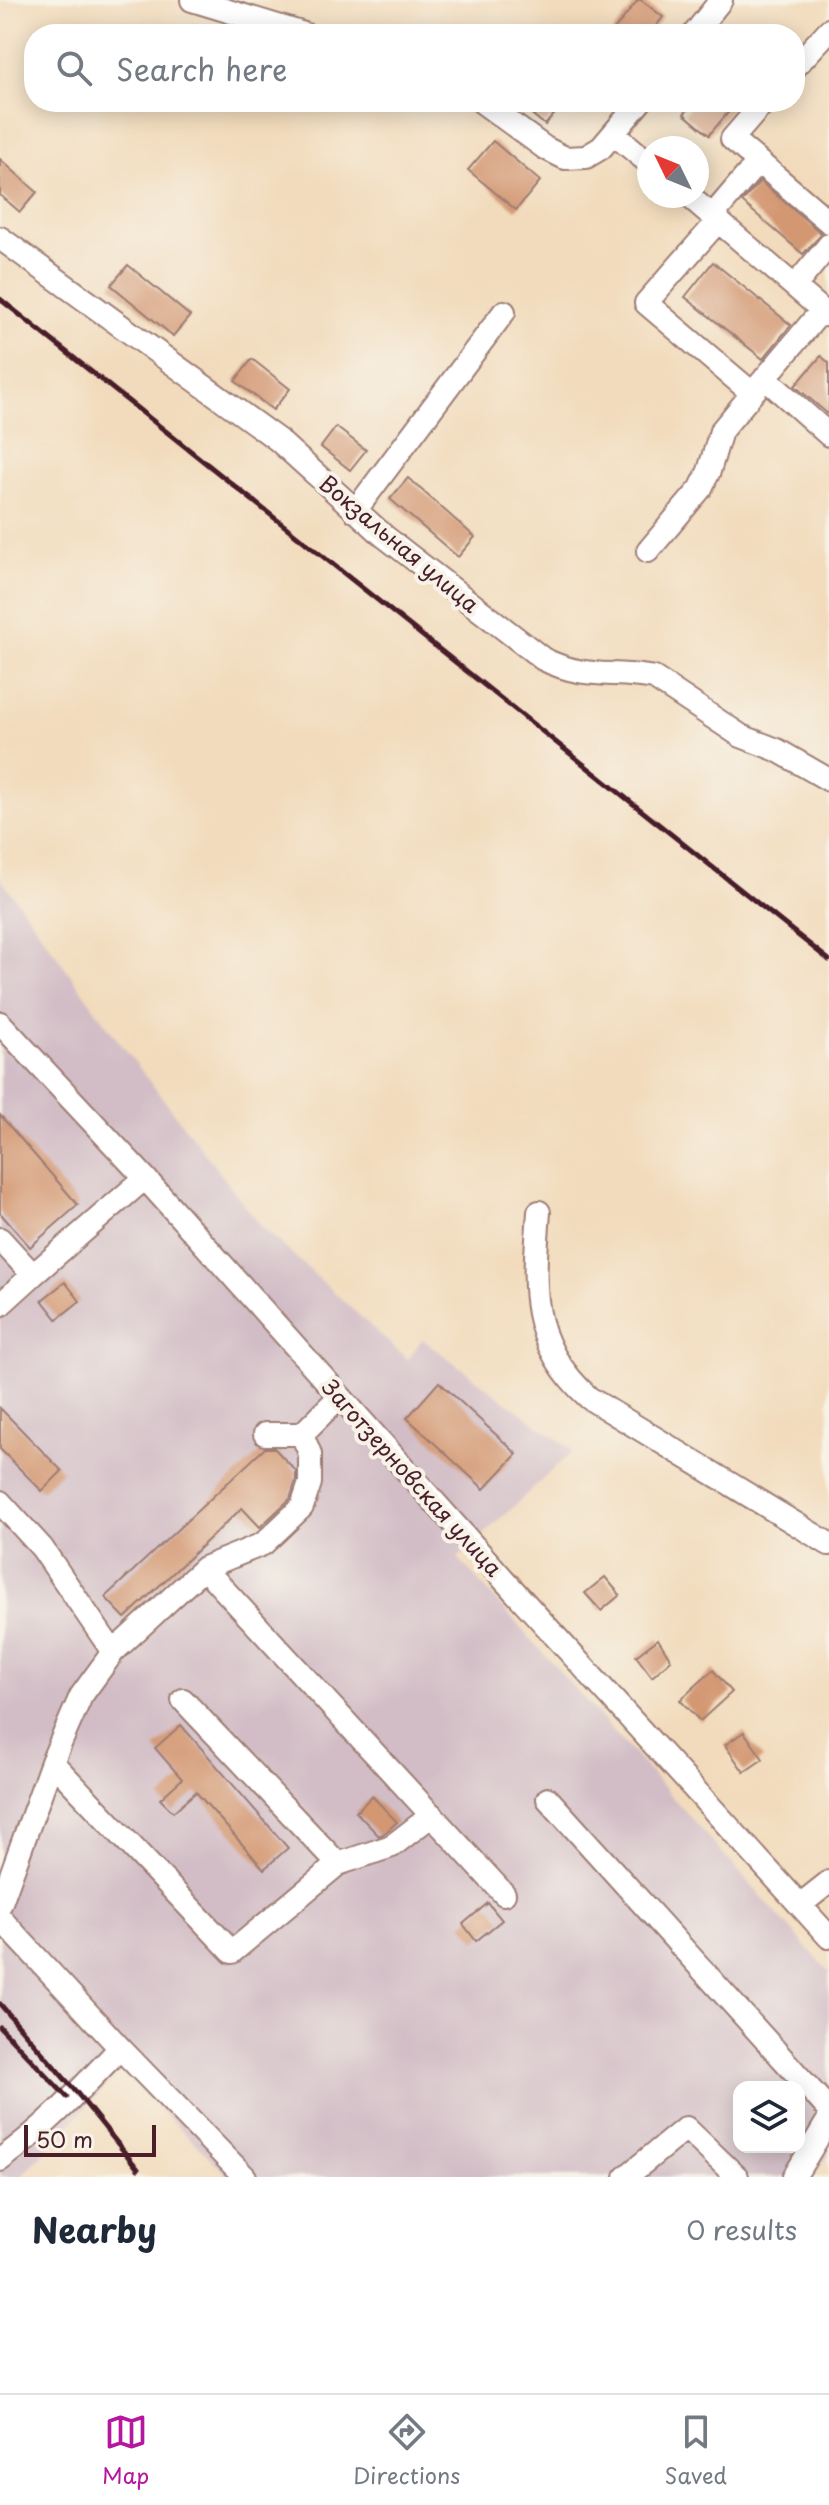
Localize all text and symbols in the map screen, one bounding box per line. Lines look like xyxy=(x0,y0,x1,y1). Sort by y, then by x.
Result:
search box xyxy=(24,24,805,112)
icon: search xyxy=(52,46,96,90)
text: Search here xyxy=(116,46,288,91)
north arrow xyxy=(637,136,709,208)
street label: Вокзальная улица xyxy=(313,466,487,620)
street label: Заготзерновская улица xyxy=(315,1371,511,1583)
map controls xyxy=(733,2081,805,2153)
button: layers xyxy=(733,2081,805,2153)
scale bar xyxy=(24,2121,156,2157)
text: 50 m xyxy=(36,2122,93,2155)
text: Nearby xyxy=(32,2203,157,2255)
text: 0 results xyxy=(686,2210,797,2249)
tab: Map xyxy=(102,2410,149,2491)
tab: Directions xyxy=(353,2410,460,2491)
tab: Saved xyxy=(664,2410,727,2491)

